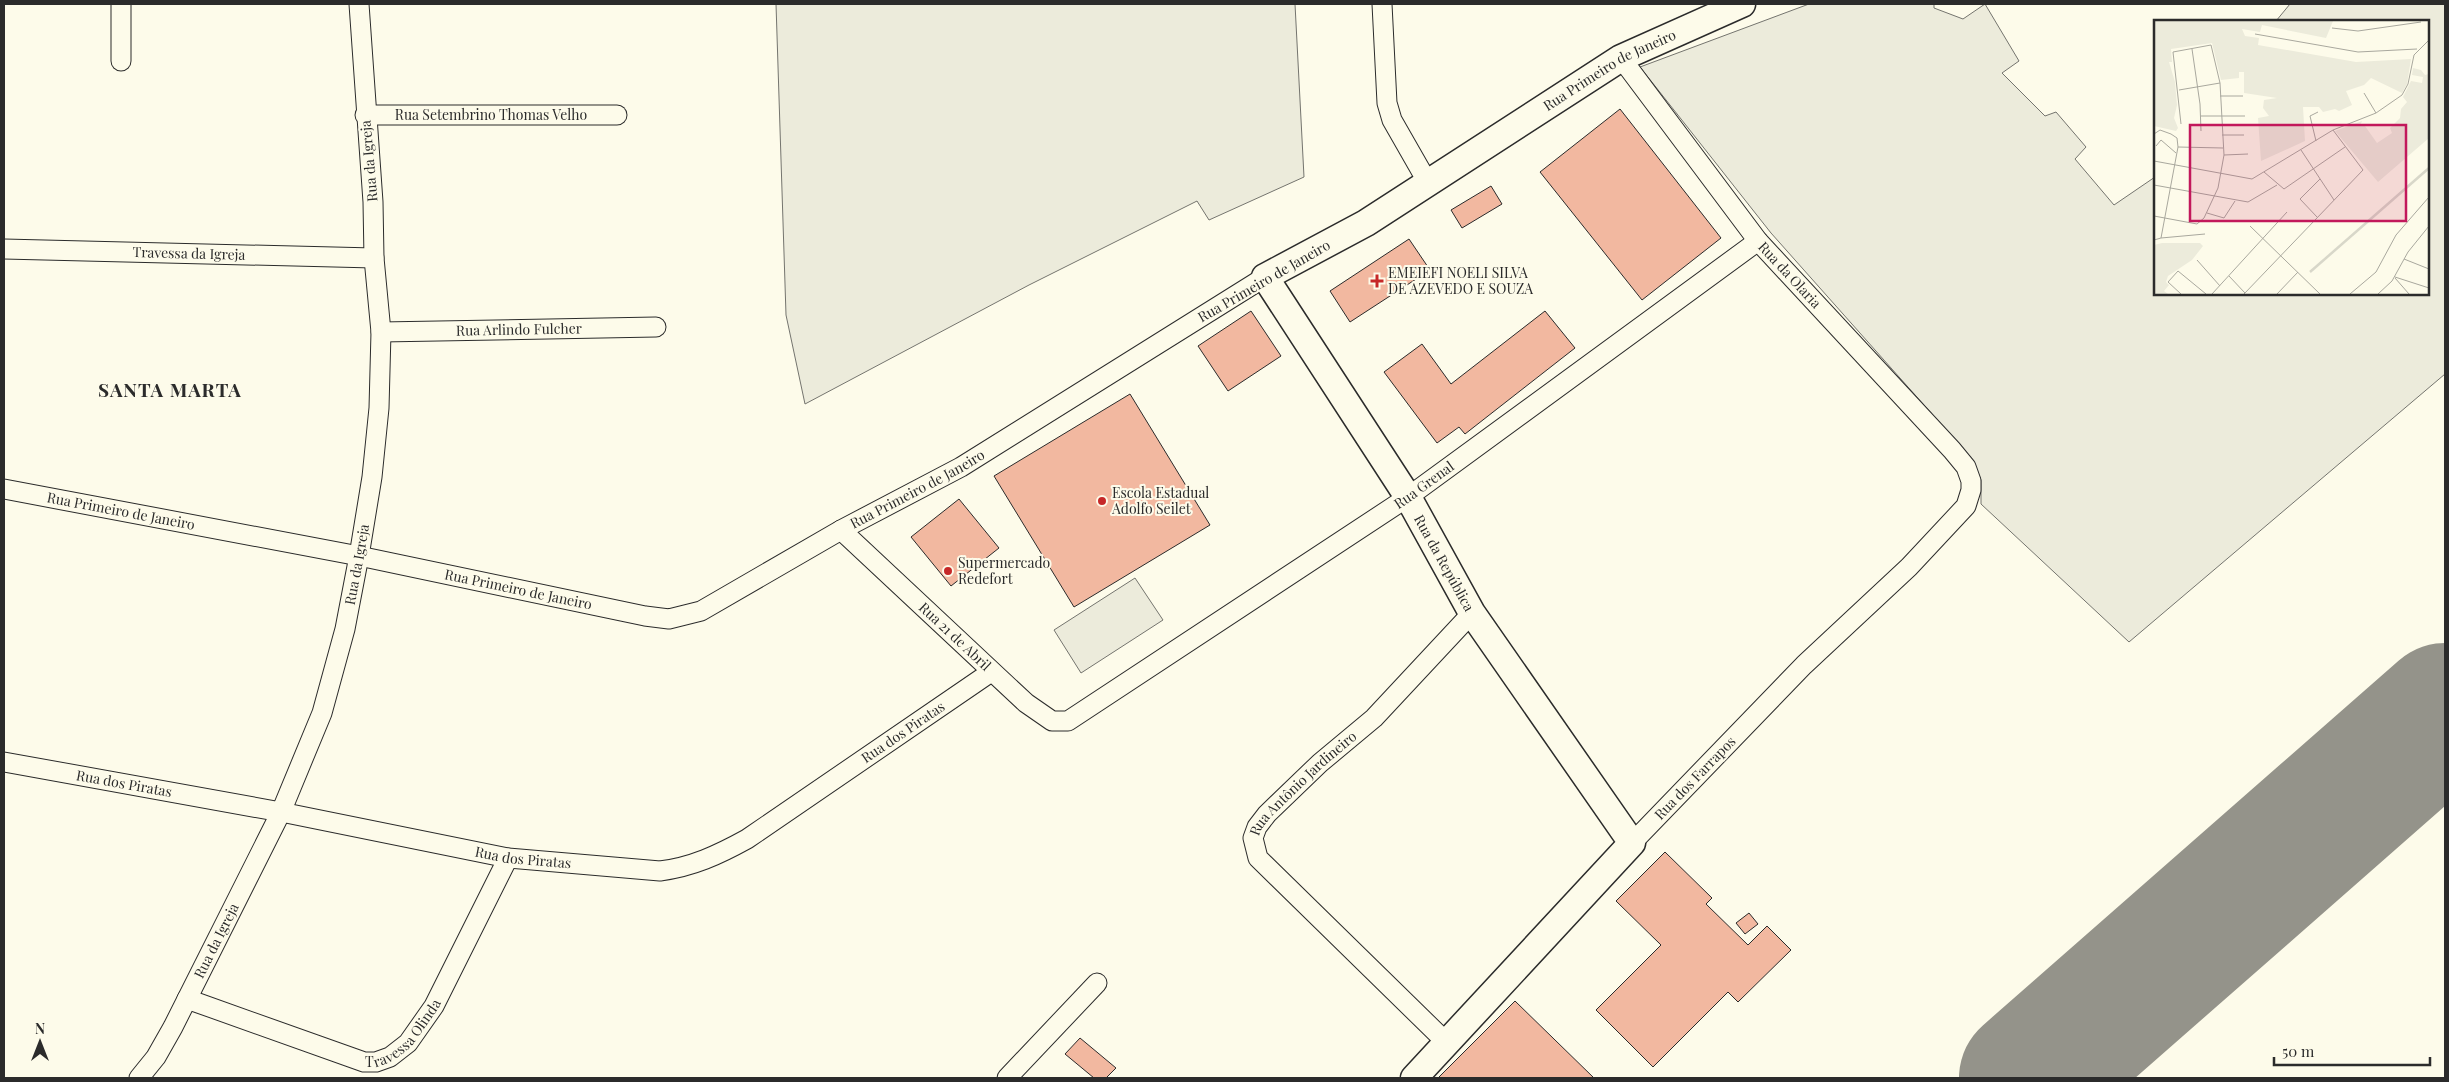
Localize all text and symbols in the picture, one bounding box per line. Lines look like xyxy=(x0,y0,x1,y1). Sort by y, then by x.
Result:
inset map xyxy=(2154,20,2429,295)
street label: Rua Primeiro de Janeiro xyxy=(1539,25,1679,115)
street label: Rua Setembrino Thomas Velho xyxy=(395,105,588,124)
street label: Rua da Igreja xyxy=(355,120,382,203)
street label: Rua Primeiro de Janeiro xyxy=(1194,235,1334,326)
street label: Rua da Olaria xyxy=(1754,237,1826,312)
street label: Travessa da Igreja xyxy=(132,242,246,264)
place label: EMEIEFI NOELI SILVA DE AZEVEDO E SOUZA xyxy=(1388,263,1533,298)
marker: EMEIEFI NOELI SILVA DE AZEVEDO E SOUZA xyxy=(1370,274,1384,288)
street label: Rua Arlindo Fulcher xyxy=(456,318,583,340)
district label: SANTA MARTA xyxy=(98,376,242,402)
street label: Rua Primeiro de Janeiro xyxy=(847,445,988,533)
street label: Rua Grenal xyxy=(1390,457,1458,513)
place label: Escola Estadual Adolfo Seilet xyxy=(1111,483,1209,518)
street label: Rua Primeiro de Janeiro xyxy=(46,487,197,534)
marker: Escola Estadual Adolfo Seilet xyxy=(1096,495,1108,507)
street label: Rua da República xyxy=(1410,511,1479,615)
street label: Rua da Igreja xyxy=(340,523,373,606)
place label: Supermercado Redefort xyxy=(958,553,1051,588)
street label: Rua Primeiro de Janeiro xyxy=(443,564,594,614)
marker: Supermercado Redefort xyxy=(942,565,954,577)
street label: Rua 21 de Abril xyxy=(915,598,995,675)
street label: Rua dos Piratas xyxy=(857,697,948,767)
street label: Rua Antônio Jardineiro xyxy=(1245,726,1360,838)
street label: Rua dos Farrapos xyxy=(1650,732,1739,824)
street label: Rua dos Piratas xyxy=(75,765,174,801)
street label: Rua dos Piratas xyxy=(473,842,572,872)
street label: Rua da Igreja xyxy=(189,900,243,981)
street label: Travessa Olinda xyxy=(365,996,445,1071)
north arrow xyxy=(15,1017,65,1067)
text: N xyxy=(35,1019,45,1038)
scale bar xyxy=(2274,1034,2430,1066)
text: 50 m xyxy=(2282,1041,2315,1061)

